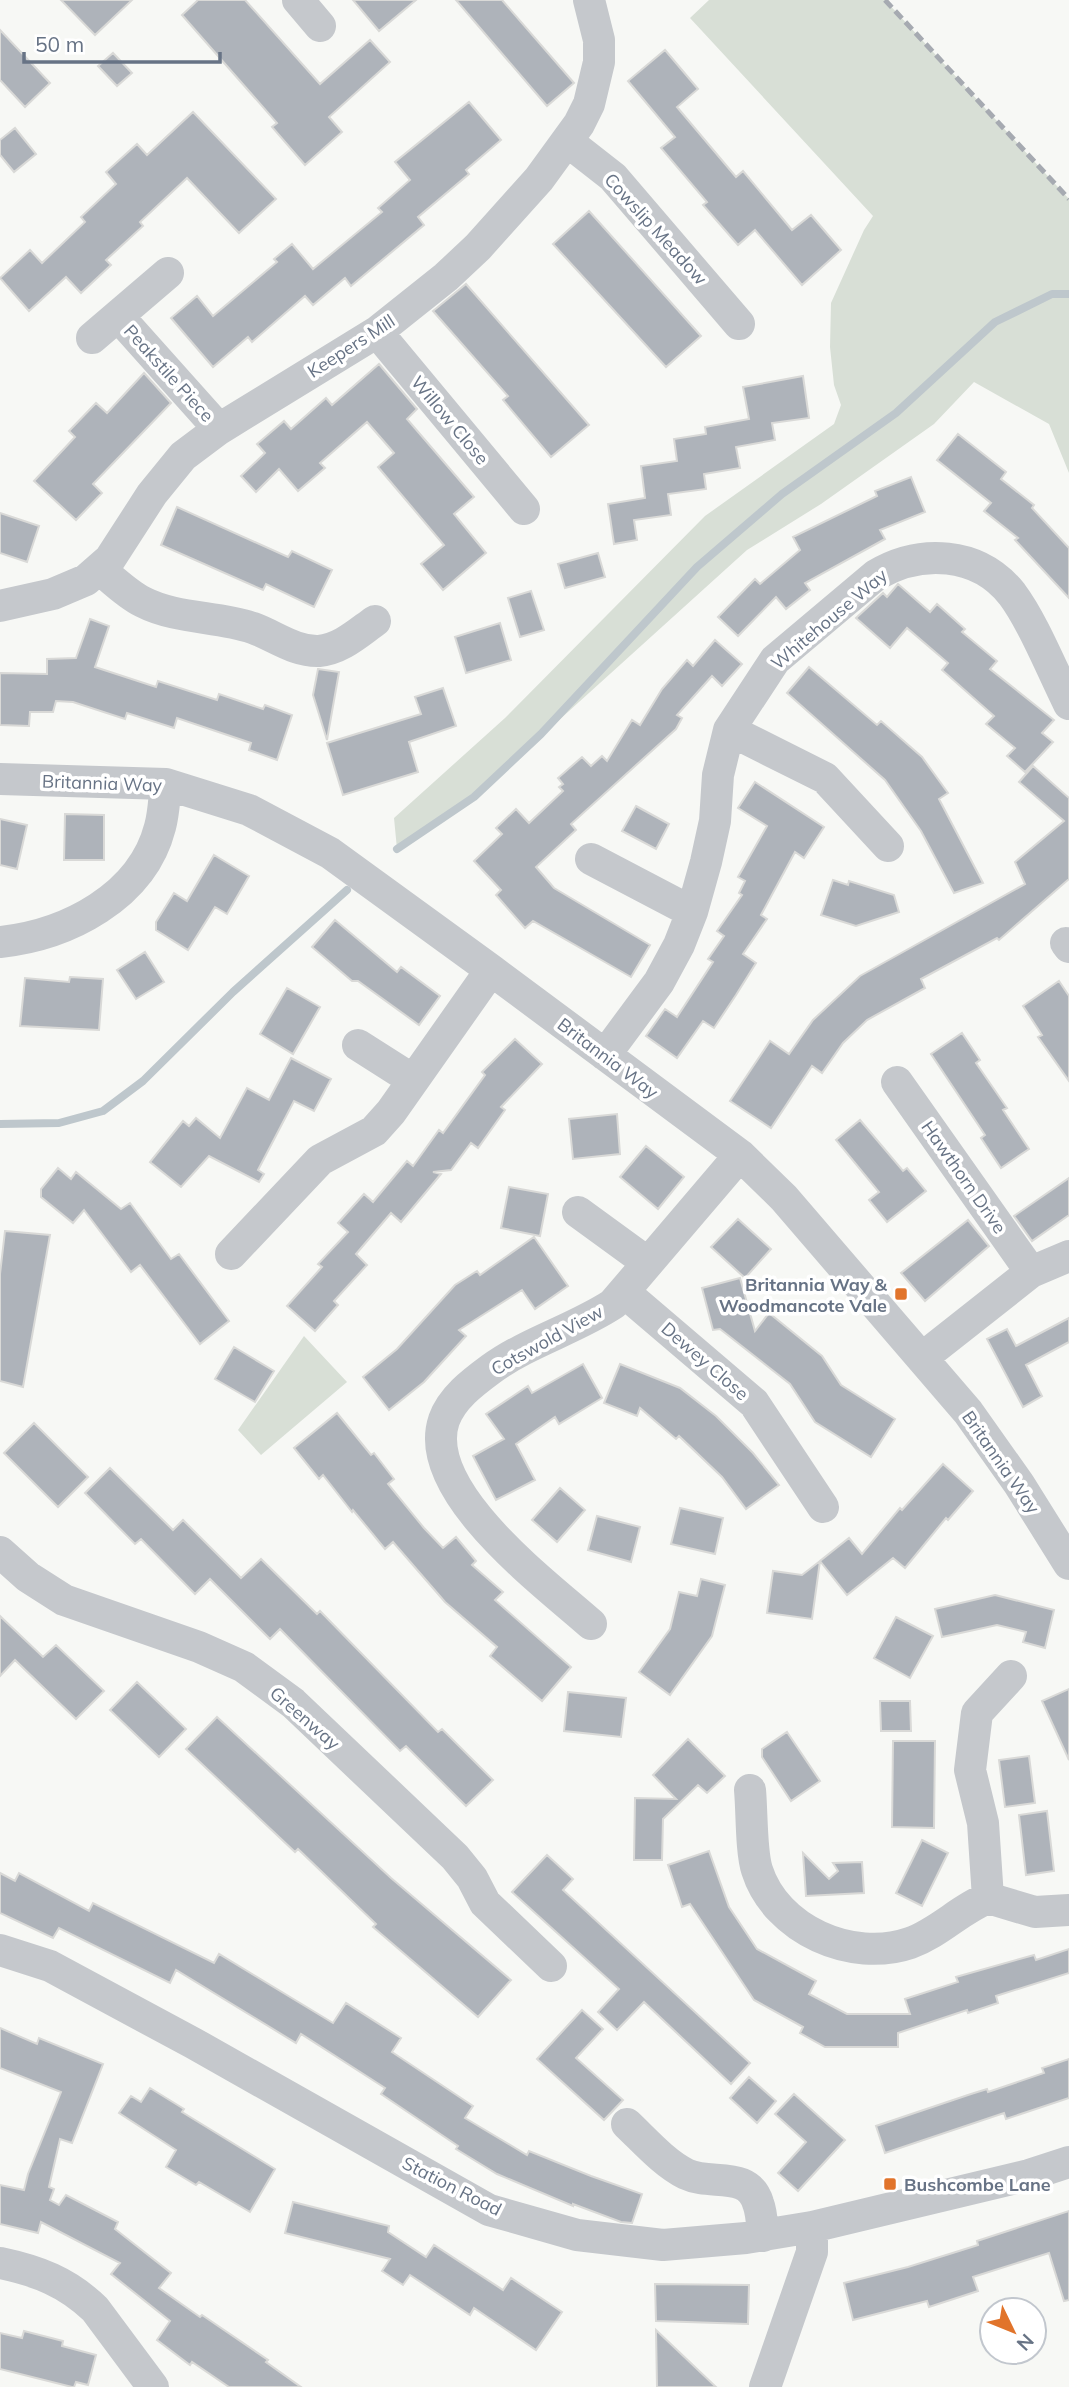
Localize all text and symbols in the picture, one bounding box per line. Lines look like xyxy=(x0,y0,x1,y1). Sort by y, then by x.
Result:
scale bar xyxy=(24,21,220,65)
text: 50 m xyxy=(35,31,84,57)
street label: Cowslip Meadow xyxy=(600,168,713,290)
street label: Keepers Mill xyxy=(303,309,399,383)
street label: Peakstile Piece xyxy=(119,319,219,427)
street label: Willow Close xyxy=(406,371,494,469)
street label: Whitehouse Way xyxy=(766,563,892,674)
street label: Britannia Way xyxy=(41,769,163,797)
street label: Britannia Way xyxy=(553,1013,663,1104)
street label: Hawthorn Drive xyxy=(917,1116,1011,1238)
place label: Britannia Way & Woodmancote Vale xyxy=(719,1273,888,1317)
marker: Britannia Way & Woodmancote Vale xyxy=(893,1286,909,1302)
street label: Cotswold View xyxy=(487,1300,607,1380)
street label: Dewey Close xyxy=(657,1317,753,1405)
street label: Britannia Way xyxy=(957,1406,1045,1518)
street label: Greenway xyxy=(265,1681,345,1755)
street label: Station Road xyxy=(398,2151,506,2221)
place label: Bushcombe Lane xyxy=(904,2173,1051,2196)
marker: Bushcombe Lane xyxy=(882,2176,898,2192)
north arrow xyxy=(978,2296,1048,2366)
text: N xyxy=(1012,2329,1039,2356)

